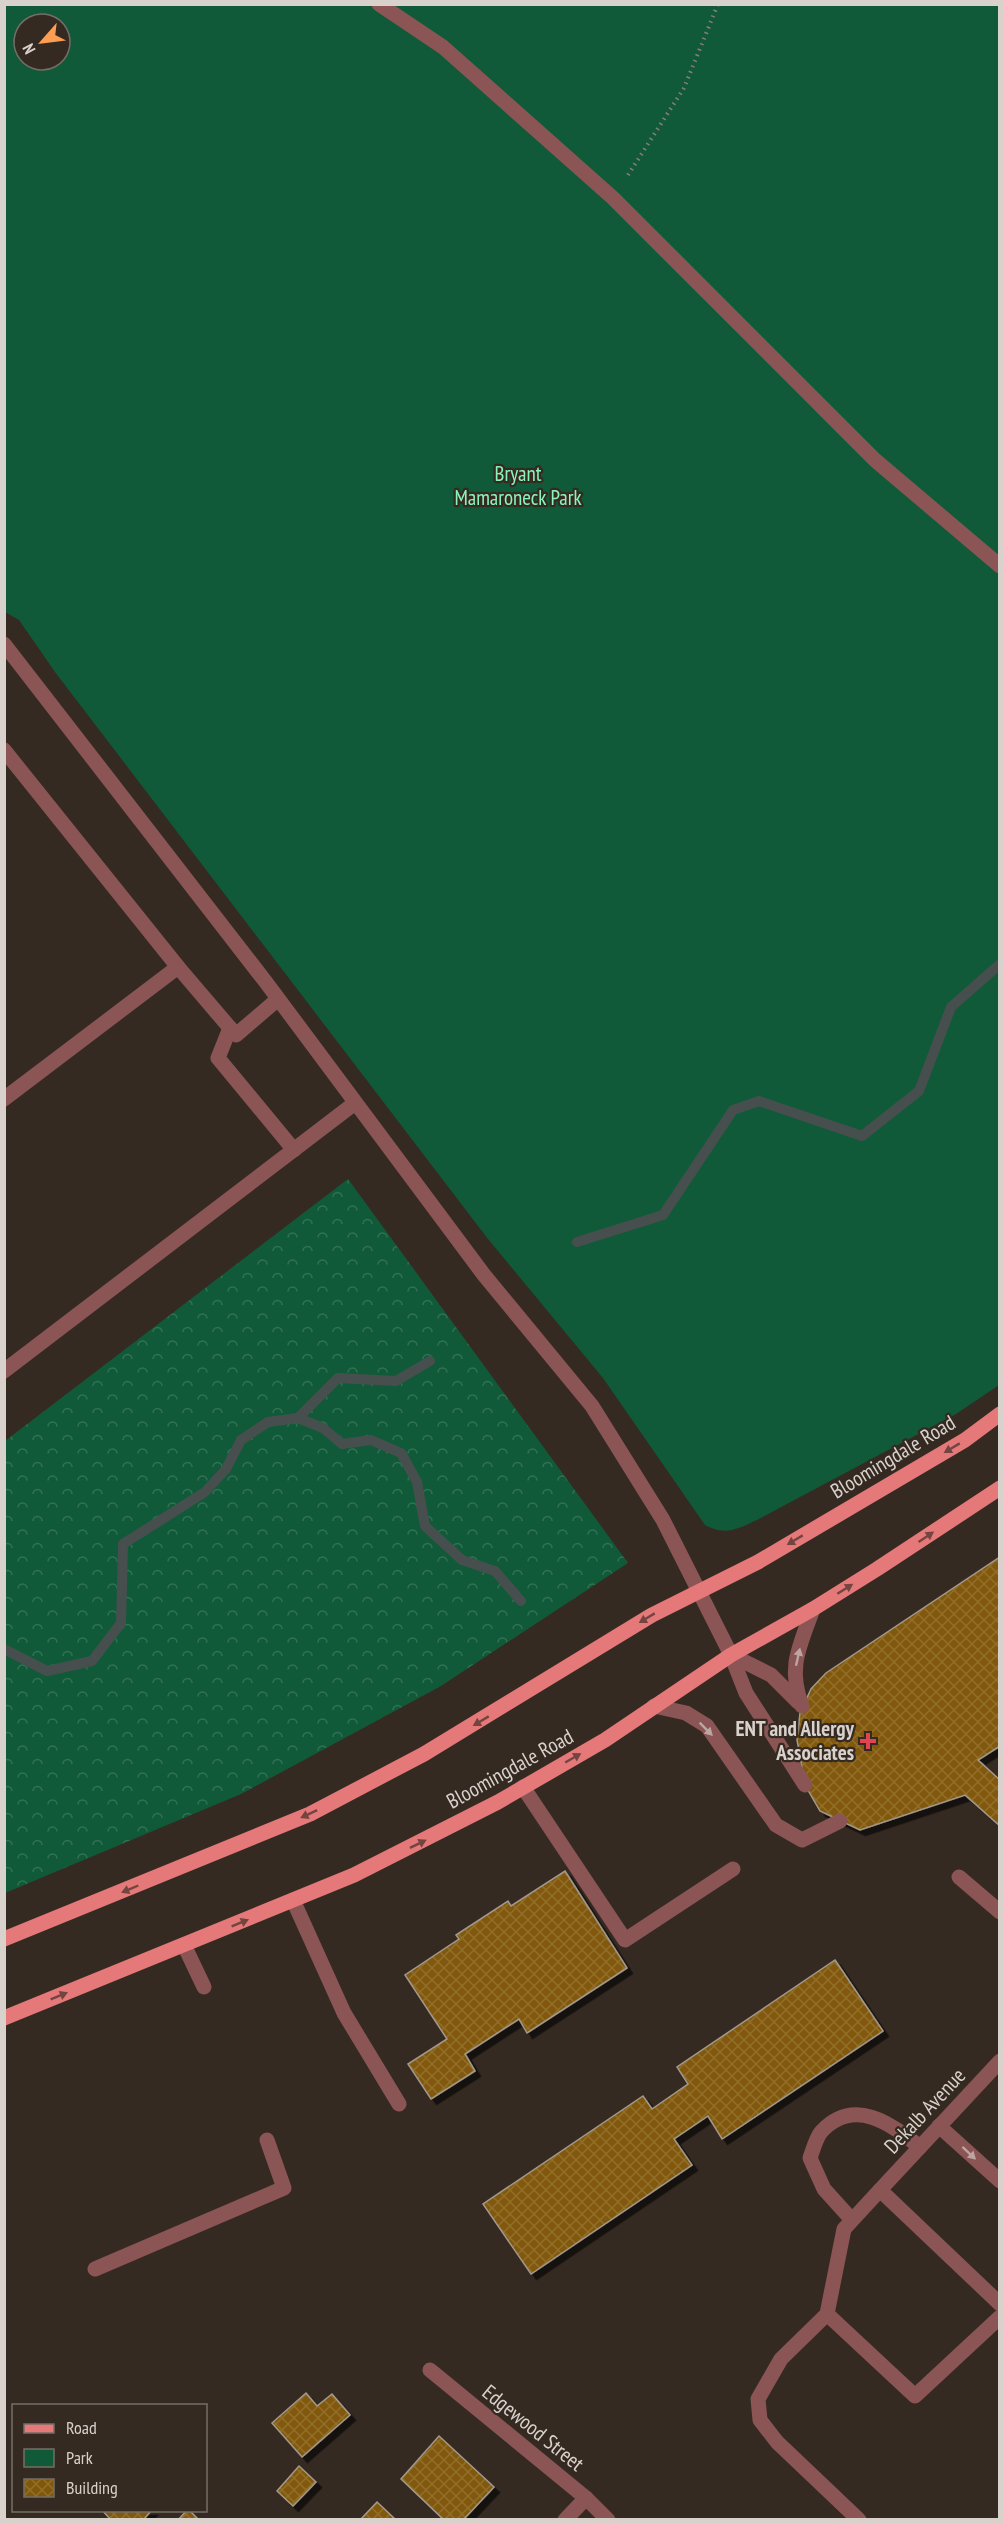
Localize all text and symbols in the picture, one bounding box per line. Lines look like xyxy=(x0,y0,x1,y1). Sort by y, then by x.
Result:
north arrow xyxy=(12,12,72,72)
text: N xyxy=(18,41,40,58)
park label: Bryant Mamaroneck Park xyxy=(454,460,582,511)
street label: Bloomingdale Road xyxy=(825,1409,960,1504)
one-way arrow xyxy=(944,1442,960,1453)
one-way arrow xyxy=(917,1531,933,1543)
one-way arrow xyxy=(787,1535,803,1546)
one-way arrow xyxy=(837,1584,853,1595)
one-way arrow xyxy=(639,1613,655,1624)
one-way arrow xyxy=(793,1648,803,1666)
one-way arrow xyxy=(473,1715,489,1726)
place label: ENT and Allergy Associates xyxy=(735,1715,855,1766)
one-way arrow xyxy=(699,1721,713,1735)
street label: Bloomingdale Road xyxy=(442,1723,578,1814)
marker: ENT and Allergy Associates xyxy=(859,1732,877,1750)
one-way arrow xyxy=(565,1753,582,1763)
one-way arrow xyxy=(301,1809,318,1818)
one-way arrow xyxy=(409,1839,426,1848)
one-way arrow xyxy=(120,1884,138,1894)
one-way arrow xyxy=(231,1918,249,1928)
one-way arrow xyxy=(50,1991,68,2001)
street label: Dekalb Avenue xyxy=(878,2062,971,2159)
one-way arrow xyxy=(962,2146,976,2160)
street label: Edgewood Street xyxy=(477,2378,590,2477)
legend xyxy=(12,2404,207,2512)
text: Road xyxy=(66,2416,97,2439)
text: Park xyxy=(66,2446,93,2469)
text: Building xyxy=(66,2476,118,2499)

